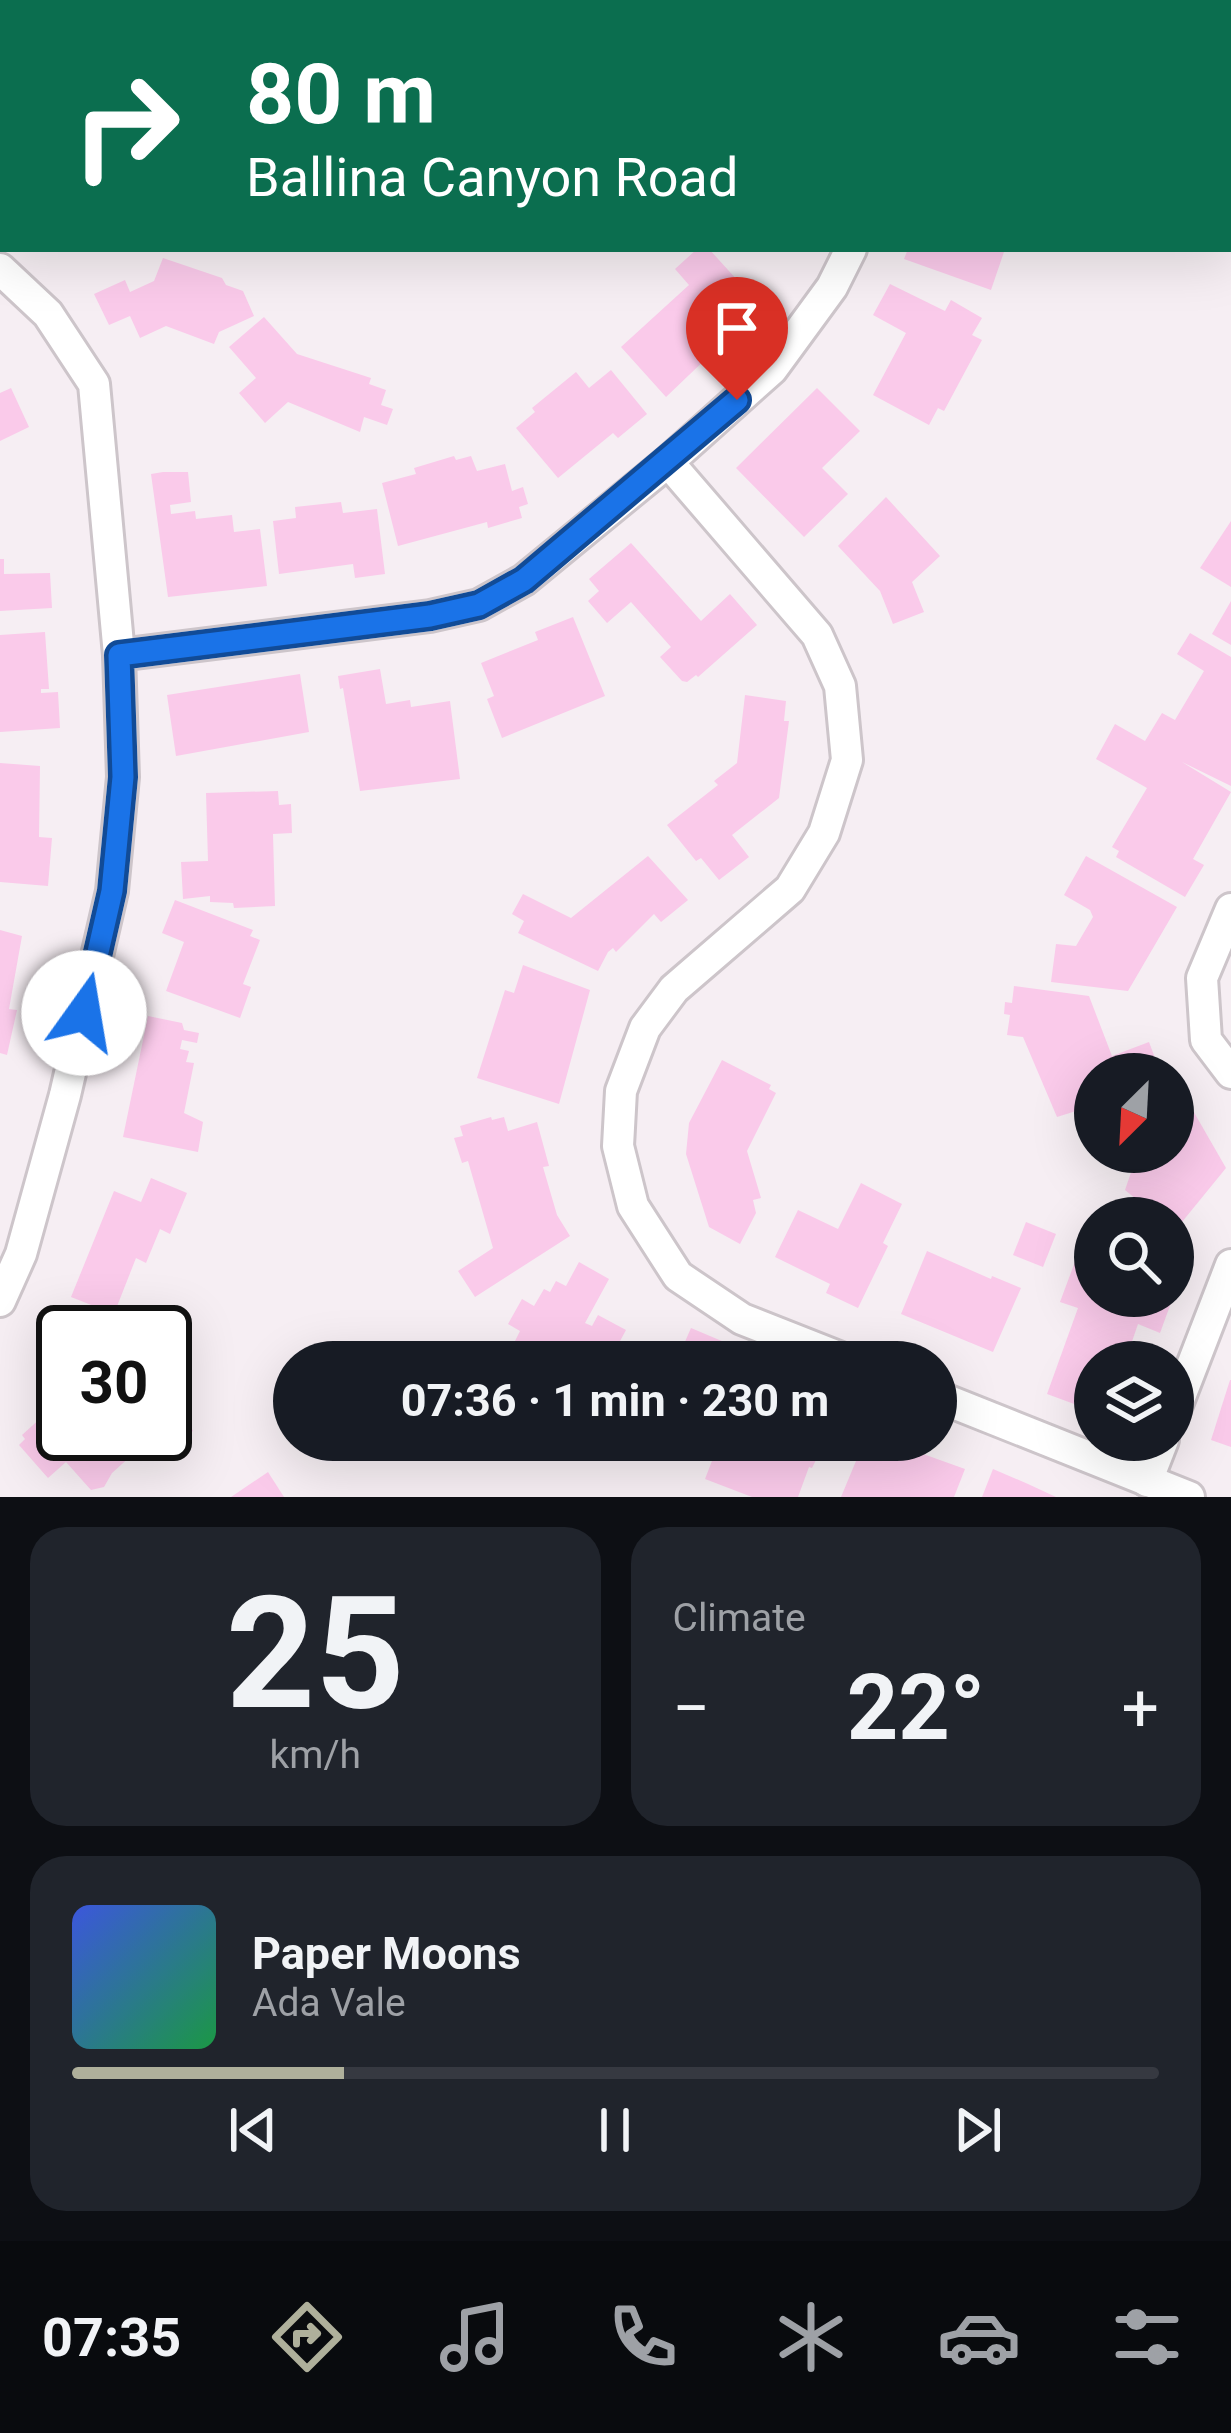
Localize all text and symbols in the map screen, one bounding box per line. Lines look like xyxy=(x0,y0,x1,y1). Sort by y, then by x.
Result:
text: 80 m xyxy=(246,45,436,144)
icon: right xyxy=(48,48,204,204)
text: Ballina Canyon Road xyxy=(246,146,738,209)
pin xyxy=(686,277,788,400)
icon: arrive xyxy=(704,295,770,361)
position arrow xyxy=(21,950,147,1076)
north arrow xyxy=(1074,1053,1194,1173)
map controls xyxy=(1074,1053,1194,1461)
button: search xyxy=(1074,1197,1194,1317)
speed limit sign: 30 xyxy=(36,1305,192,1461)
button: layers xyxy=(1074,1341,1194,1461)
text: 07:36 · 1 min · 230 m xyxy=(401,1374,829,1427)
text: 25 xyxy=(226,1562,405,1745)
text: Climate xyxy=(673,1595,806,1641)
text: 22° xyxy=(847,1656,985,1761)
text: − xyxy=(673,1670,710,1747)
text: + xyxy=(1122,1670,1159,1747)
text: km/h xyxy=(269,1732,361,1778)
text: Paper Moons xyxy=(252,1927,521,1980)
text: Ada Vale xyxy=(252,1980,406,2026)
icon: previous xyxy=(220,2097,286,2163)
icon: pause xyxy=(582,2097,648,2163)
icon: next xyxy=(945,2097,1011,2163)
icon: directions xyxy=(265,2295,349,2379)
icon: music xyxy=(433,2295,517,2379)
icon: phone xyxy=(601,2295,685,2379)
icon: climate xyxy=(769,2295,853,2379)
icon: car xyxy=(937,2295,1021,2379)
icon: filters xyxy=(1105,2295,1189,2379)
text: 07:35 xyxy=(42,2306,181,2369)

